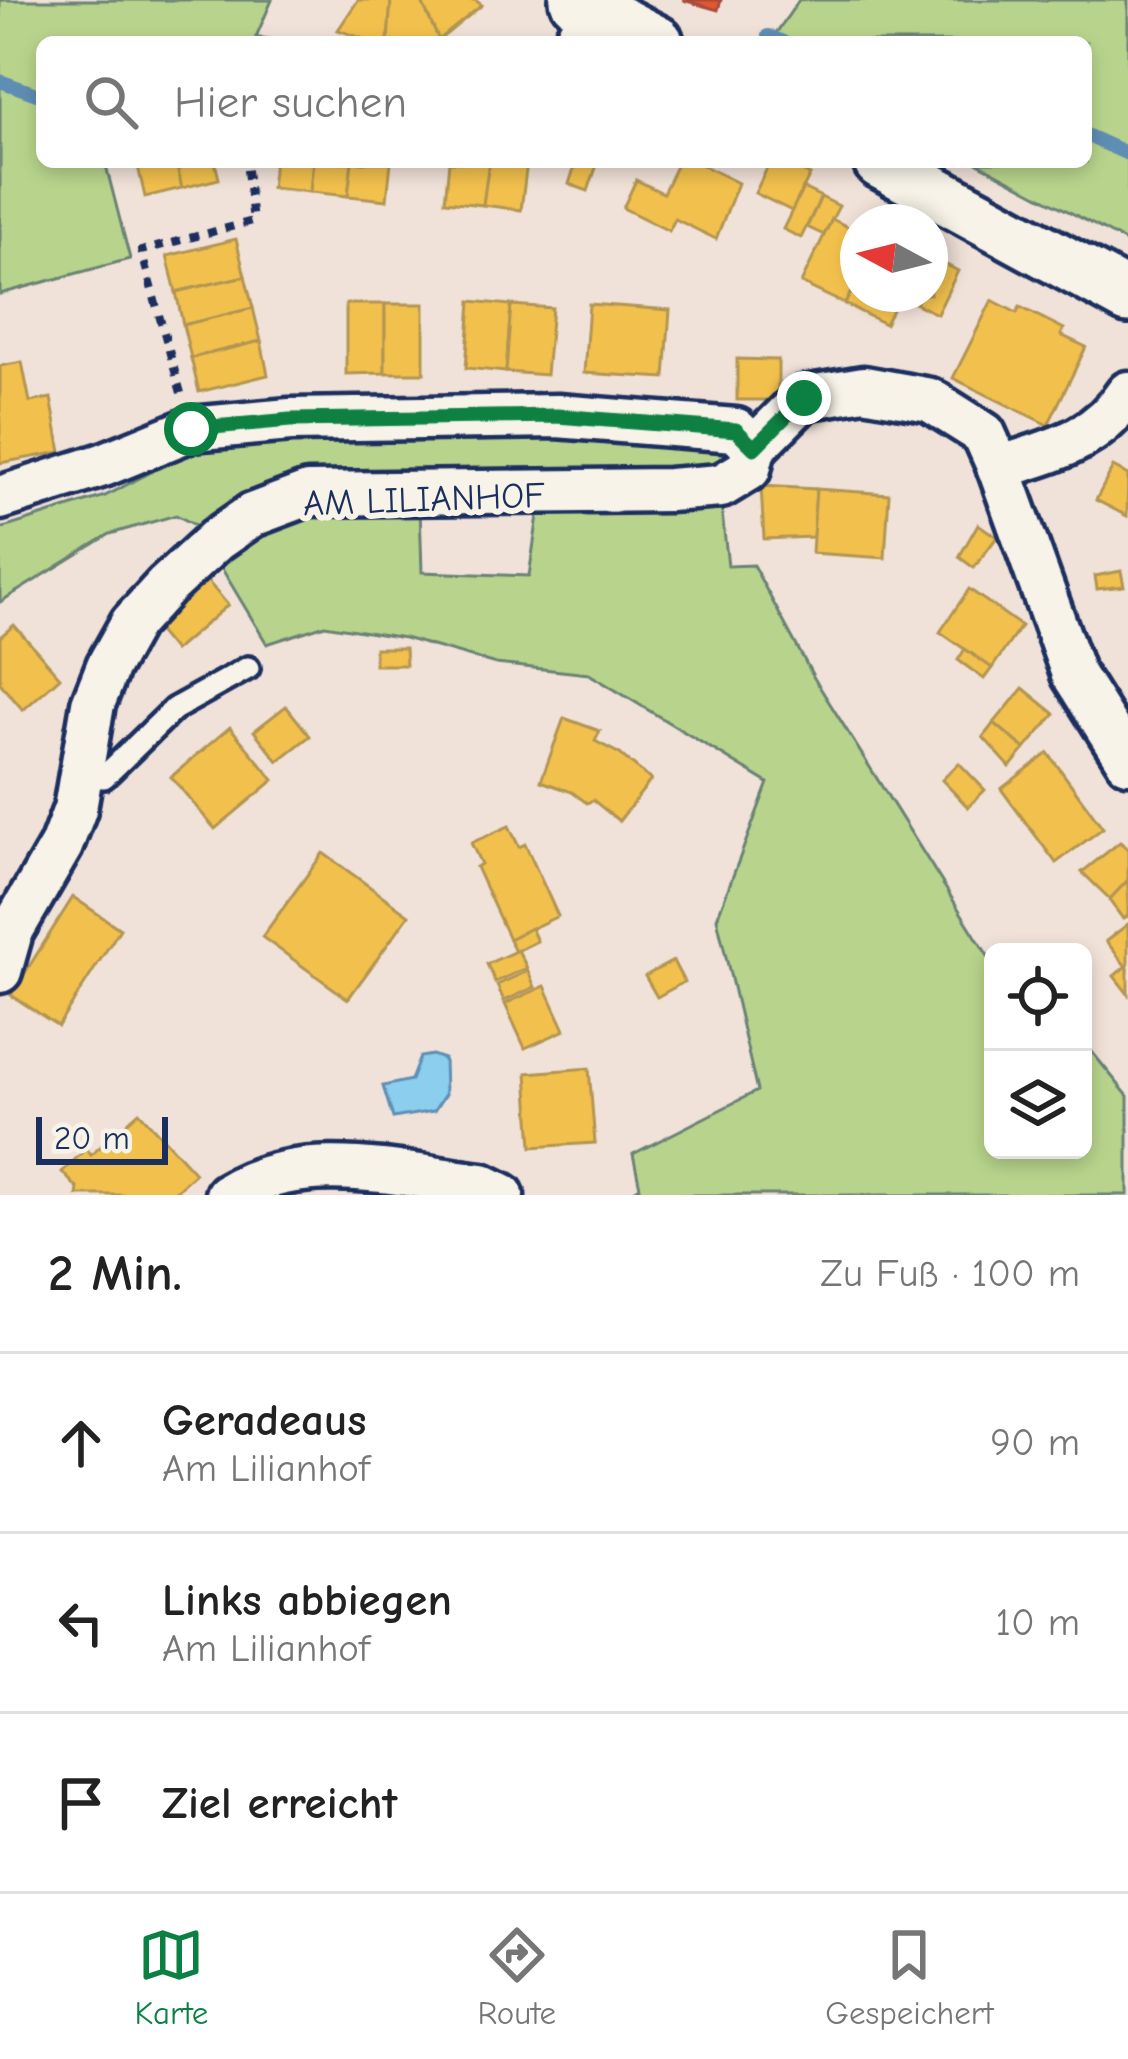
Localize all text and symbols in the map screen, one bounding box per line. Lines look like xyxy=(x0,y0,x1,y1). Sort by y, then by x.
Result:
search box xyxy=(36,36,1092,168)
icon: search xyxy=(78,69,144,135)
text: Hier suchen xyxy=(174,76,407,128)
north arrow xyxy=(840,204,948,312)
route end xyxy=(777,371,831,425)
route start xyxy=(164,402,218,456)
street label: AM LILIANHOF xyxy=(302,475,546,524)
map controls xyxy=(984,943,1092,1159)
button: locate xyxy=(984,943,1092,1051)
button: layers xyxy=(984,1051,1092,1159)
scale bar xyxy=(36,1111,168,1164)
text: 20 m xyxy=(54,1119,130,1157)
text: 2 Min. xyxy=(48,1244,182,1303)
text: Zu Fuß · 100 m xyxy=(820,1251,1080,1296)
text: Geradeaus xyxy=(162,1394,366,1446)
icon: ahead xyxy=(48,1410,114,1476)
text: 90 m xyxy=(990,1420,1080,1465)
text: Am Lilianhof xyxy=(162,1446,370,1491)
text: Links abbiegen xyxy=(162,1574,452,1626)
icon: left xyxy=(48,1590,114,1656)
text: 10 m xyxy=(996,1600,1080,1645)
text: Am Lilianhof xyxy=(162,1626,370,1671)
icon: arrive xyxy=(48,1770,114,1836)
text: Ziel erreicht xyxy=(162,1777,397,1829)
tab: Karte xyxy=(135,1922,208,2032)
tab: Route xyxy=(477,1922,556,2032)
tab: Gespeichert xyxy=(825,1922,993,2032)

